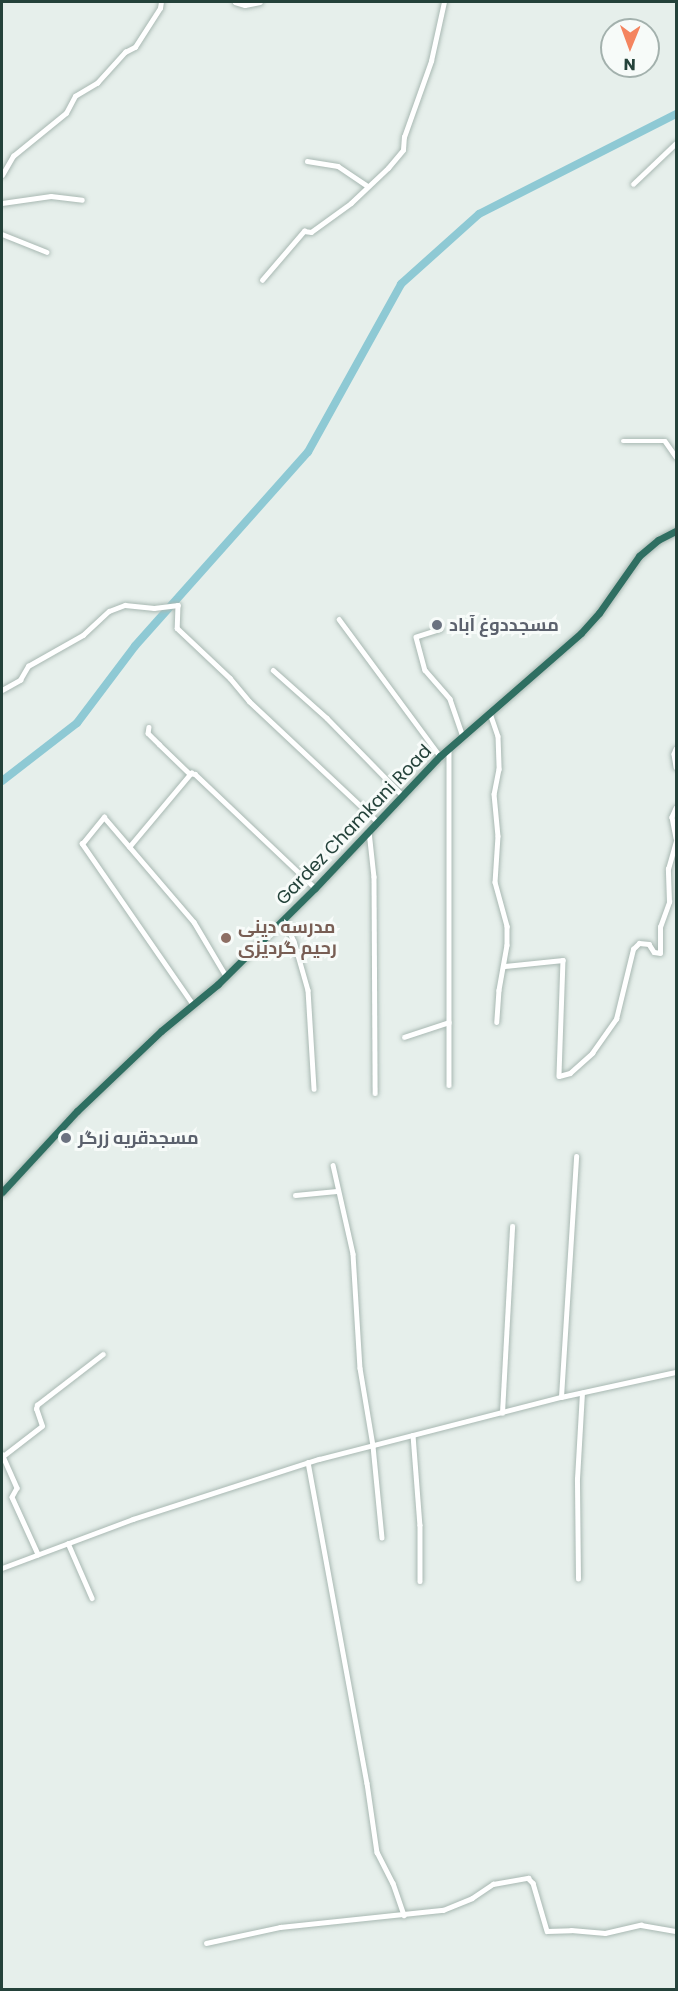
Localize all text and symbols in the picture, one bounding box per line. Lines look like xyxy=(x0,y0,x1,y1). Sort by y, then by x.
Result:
north arrow xyxy=(600,18,660,78)
text: N xyxy=(623,53,636,76)
place label: مسجددوغ آباد xyxy=(449,614,559,636)
marker: مسجددوغ آباد xyxy=(430,618,444,632)
street label: Gardez Chamkani Road xyxy=(272,740,436,910)
place label: مدرسه دینی رحیم گردیزی xyxy=(238,917,337,960)
marker: مدرسه دینی رحیم گردیزی xyxy=(219,931,233,945)
place label: مسجدقریه زرگر xyxy=(78,1127,199,1149)
marker: مسجدقریه زرگر xyxy=(59,1131,73,1145)

